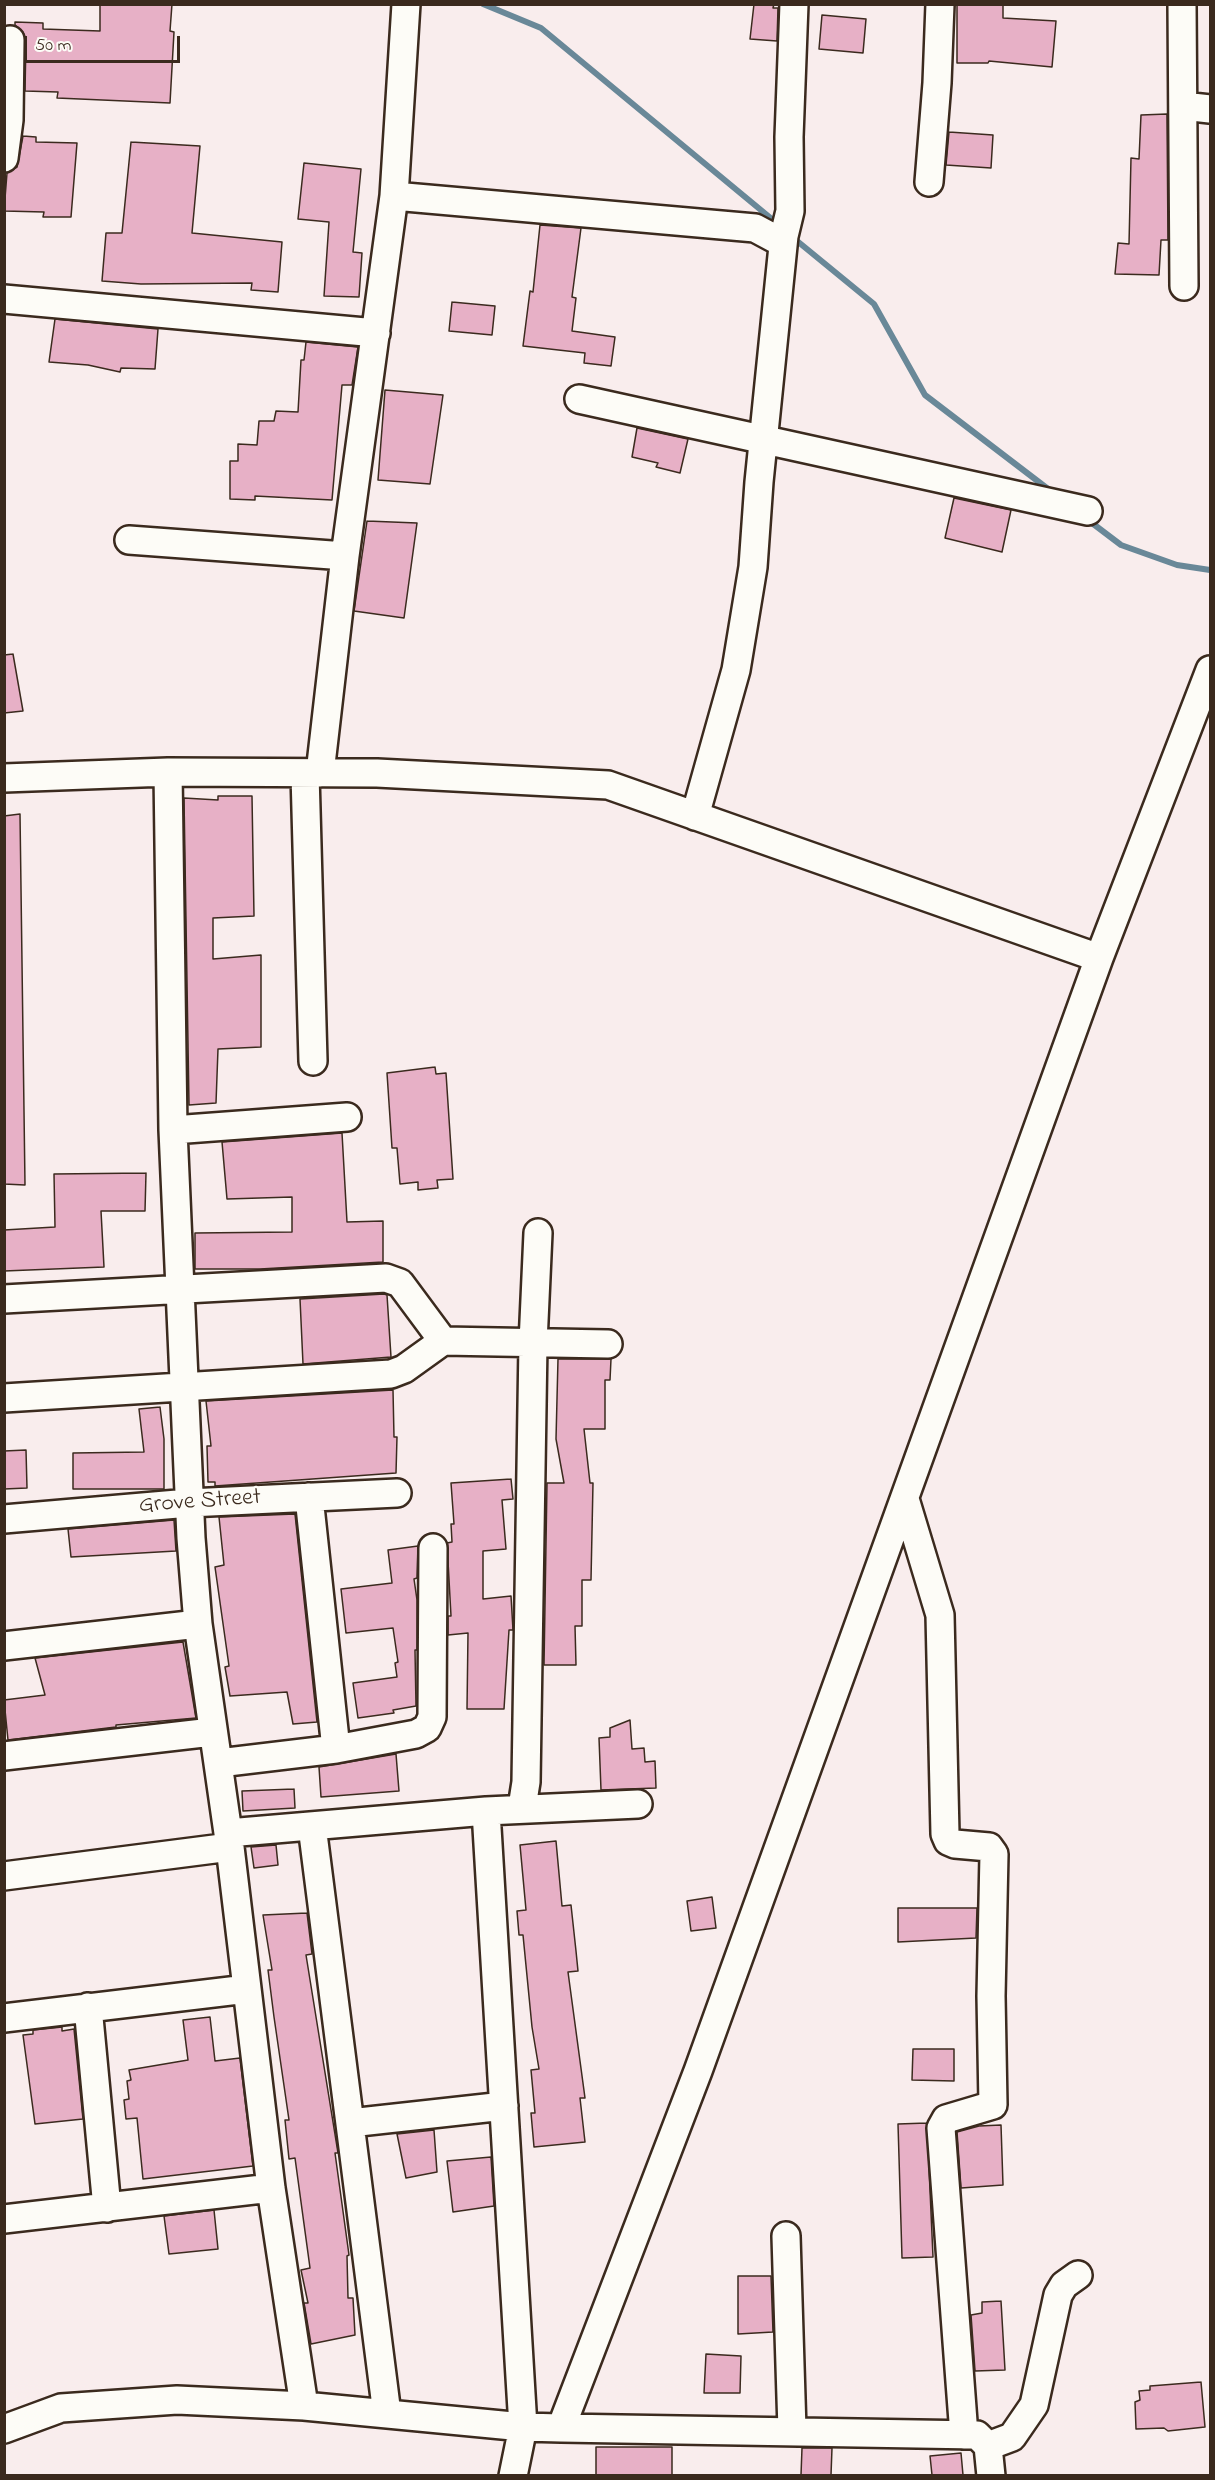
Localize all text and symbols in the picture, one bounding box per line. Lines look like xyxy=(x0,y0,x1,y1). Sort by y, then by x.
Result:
scale bar xyxy=(27,24,183,62)
text: 50 m xyxy=(35,33,72,59)
street label: Grove Street xyxy=(138,1484,262,1522)

